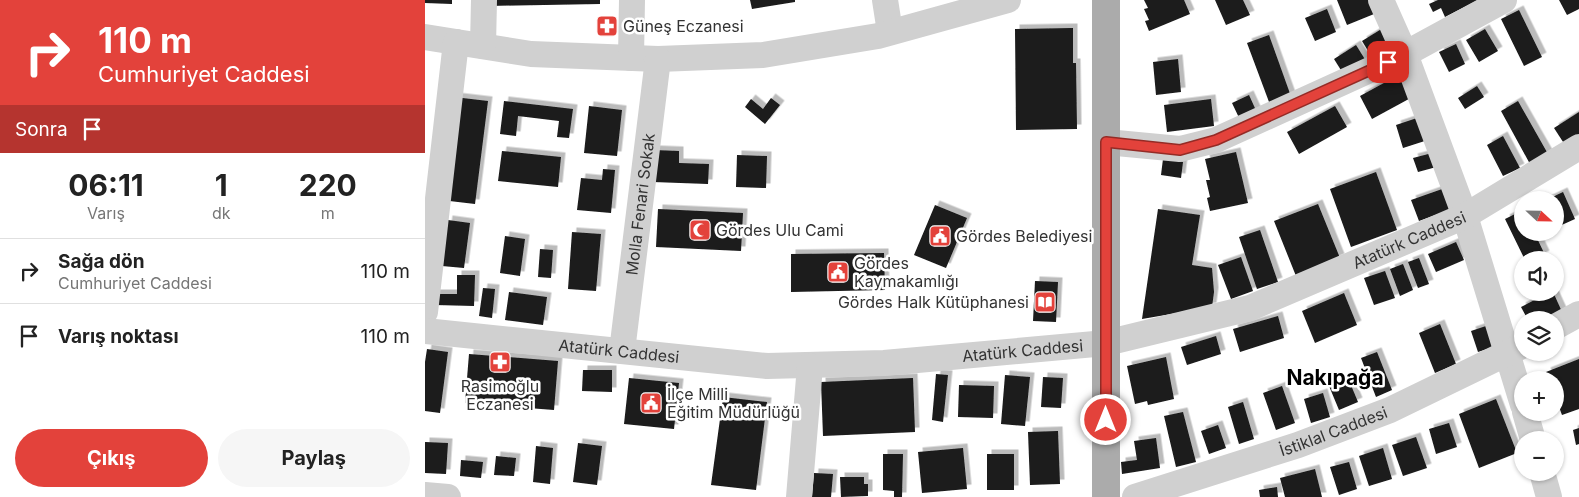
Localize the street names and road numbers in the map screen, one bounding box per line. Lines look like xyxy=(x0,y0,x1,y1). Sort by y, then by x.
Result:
street label: Molla Fenari Sokak xyxy=(621,132,659,276)
street label: Atatürk Caddesi xyxy=(1349,207,1469,273)
street label: Atatürk Caddesi xyxy=(558,335,680,367)
street label: Atatürk Caddesi xyxy=(961,335,1084,366)
street label: İstiklal Caddesi xyxy=(1277,402,1390,460)

